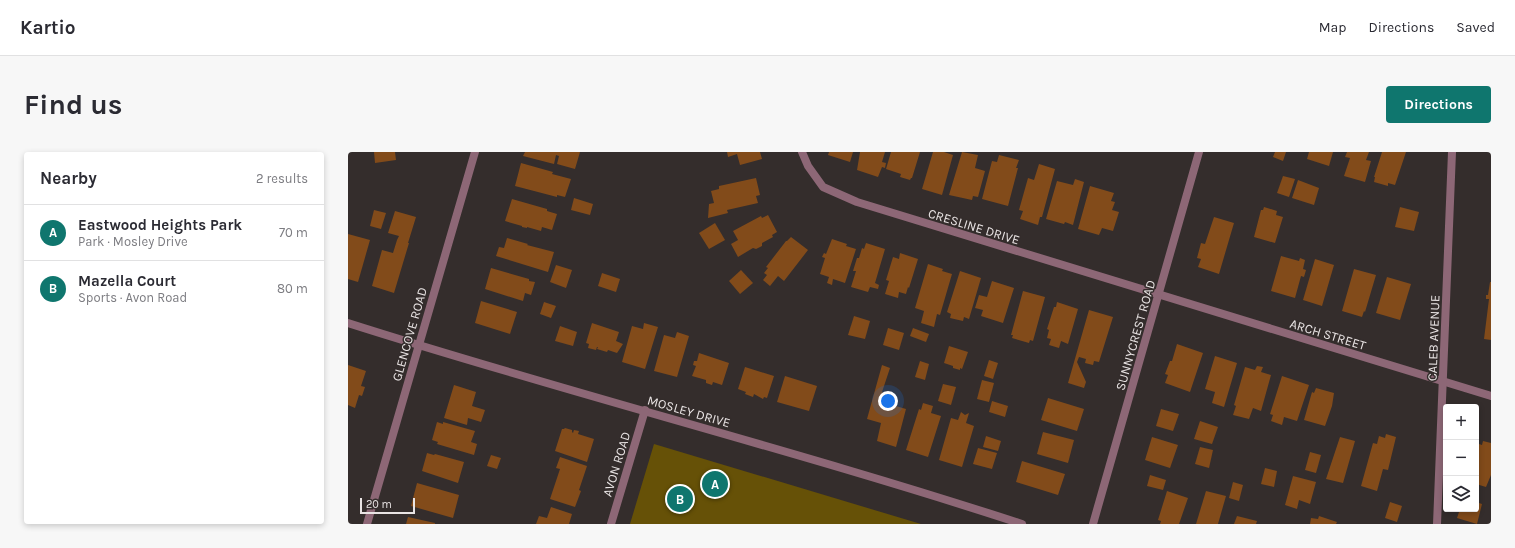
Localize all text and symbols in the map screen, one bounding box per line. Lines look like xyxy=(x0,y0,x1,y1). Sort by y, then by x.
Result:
text: Kartio xyxy=(20,17,75,39)
text: Map xyxy=(1319,19,1347,36)
text: Directions xyxy=(1369,19,1434,36)
text: Saved xyxy=(1456,19,1495,36)
button: Directions xyxy=(1386,86,1491,123)
text: Find us xyxy=(24,88,123,121)
text: Nearby xyxy=(40,168,97,188)
text: 2 results xyxy=(256,171,308,186)
street label: CRESLINE DRIVE xyxy=(926,205,1021,248)
text: Eastwood Heights Park xyxy=(78,216,242,234)
text: A xyxy=(49,225,57,240)
text: 70 m xyxy=(279,225,308,240)
text: Park · Mosley Drive xyxy=(78,234,188,249)
text: Mazella Court xyxy=(78,272,176,290)
street label: SUNNYCREST ROAD xyxy=(1113,278,1158,392)
text: B xyxy=(49,281,57,296)
text: 80 m xyxy=(277,281,308,296)
street label: GLENCOVE ROAD xyxy=(389,285,430,383)
text: Sports · Avon Road xyxy=(78,290,187,305)
street label: CALEB AVENUE xyxy=(1424,295,1443,381)
street label: ARCH STREET xyxy=(1288,316,1368,353)
your location xyxy=(878,391,898,411)
street label: MOSLEY DRIVE xyxy=(646,392,732,430)
map controls xyxy=(1443,404,1479,512)
button: + xyxy=(1443,404,1479,440)
street label: AVON ROAD xyxy=(599,430,633,498)
button: − xyxy=(1443,440,1479,476)
pin: A xyxy=(702,469,728,499)
button: layers xyxy=(1443,476,1479,512)
pin: B xyxy=(667,484,693,514)
scale bar xyxy=(360,496,415,515)
text: 20 m xyxy=(366,498,392,511)

